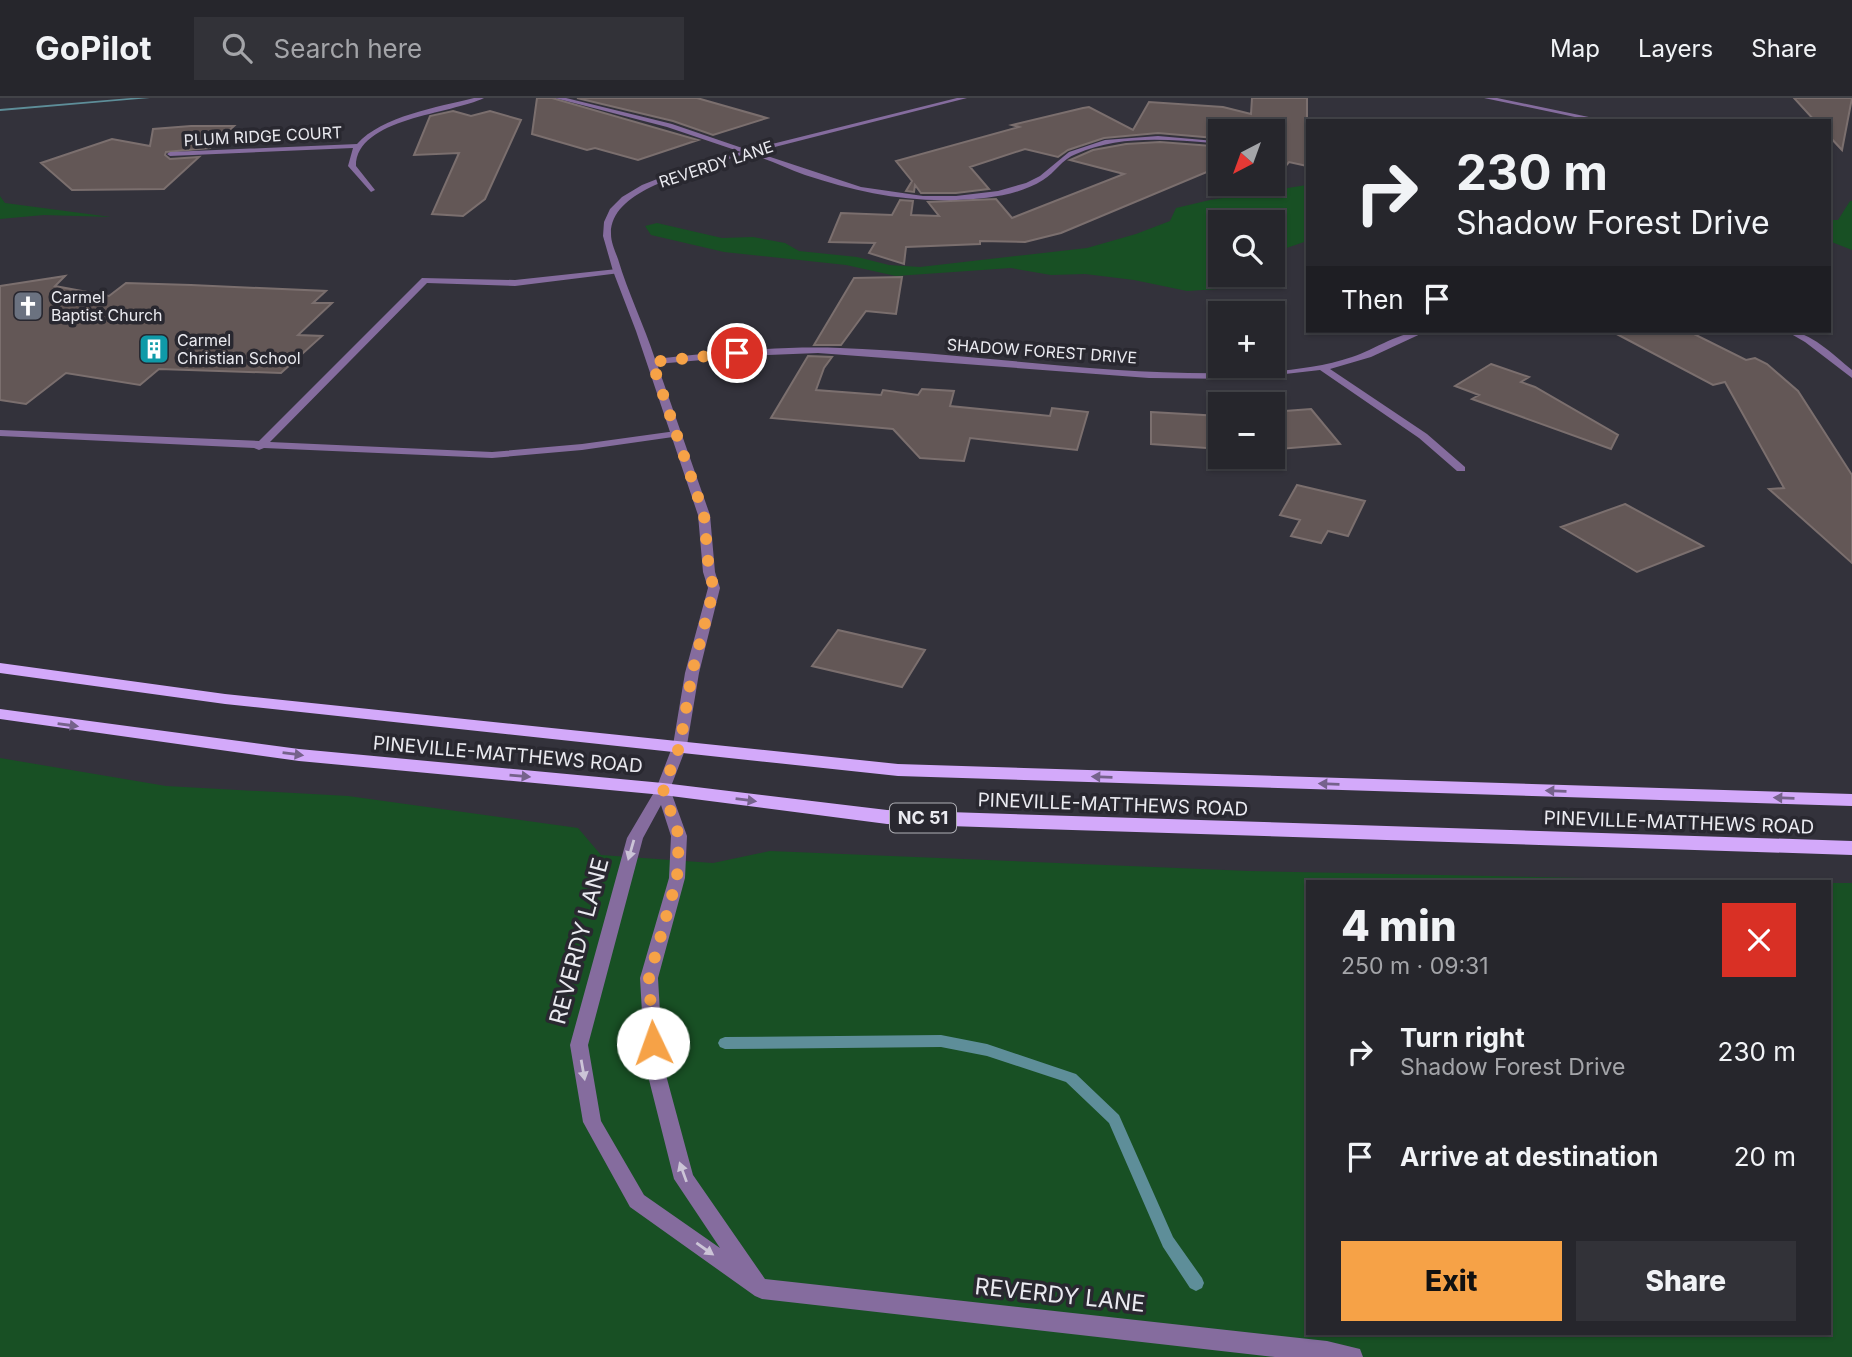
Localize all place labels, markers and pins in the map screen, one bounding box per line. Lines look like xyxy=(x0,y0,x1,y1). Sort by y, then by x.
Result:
place label: Carmel Baptist Church xyxy=(51,287,163,325)
church icon: Carmel Baptist Church xyxy=(11,289,45,323)
pin xyxy=(707,323,767,383)
place label: Carmel Christian School xyxy=(177,330,301,368)
building icon: Carmel Christian School xyxy=(137,332,171,366)

